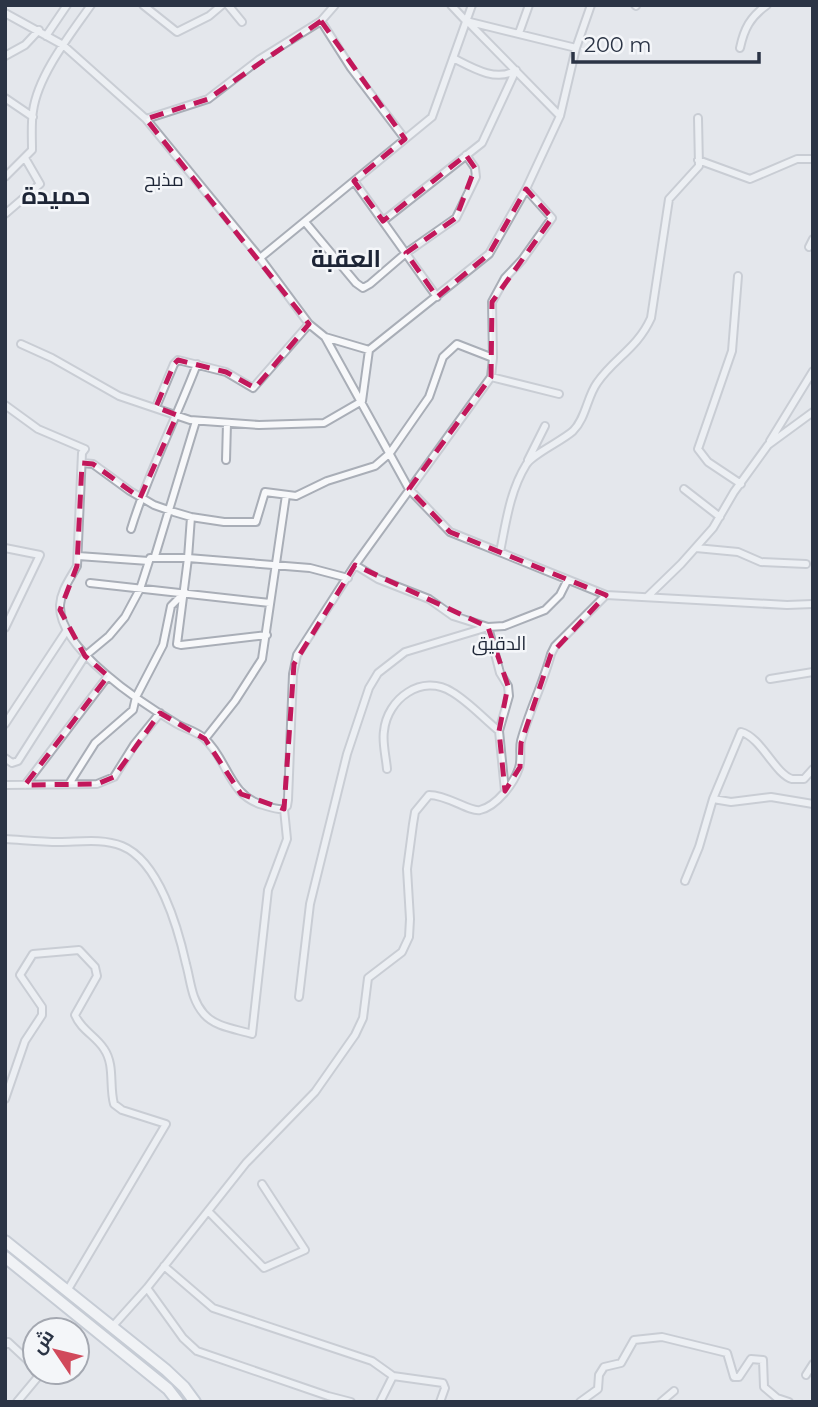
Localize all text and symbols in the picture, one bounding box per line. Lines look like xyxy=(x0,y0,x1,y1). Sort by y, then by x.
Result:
scale bar xyxy=(573,21,758,65)
text: 200 m xyxy=(584,32,651,57)
district label: مذبح xyxy=(144,168,184,193)
district label: حميدة xyxy=(22,181,90,210)
district label: العقبة xyxy=(311,244,381,273)
district label: الدقيق xyxy=(472,632,526,656)
north arrow xyxy=(21,1316,91,1386)
text: ش xyxy=(26,1325,59,1358)

